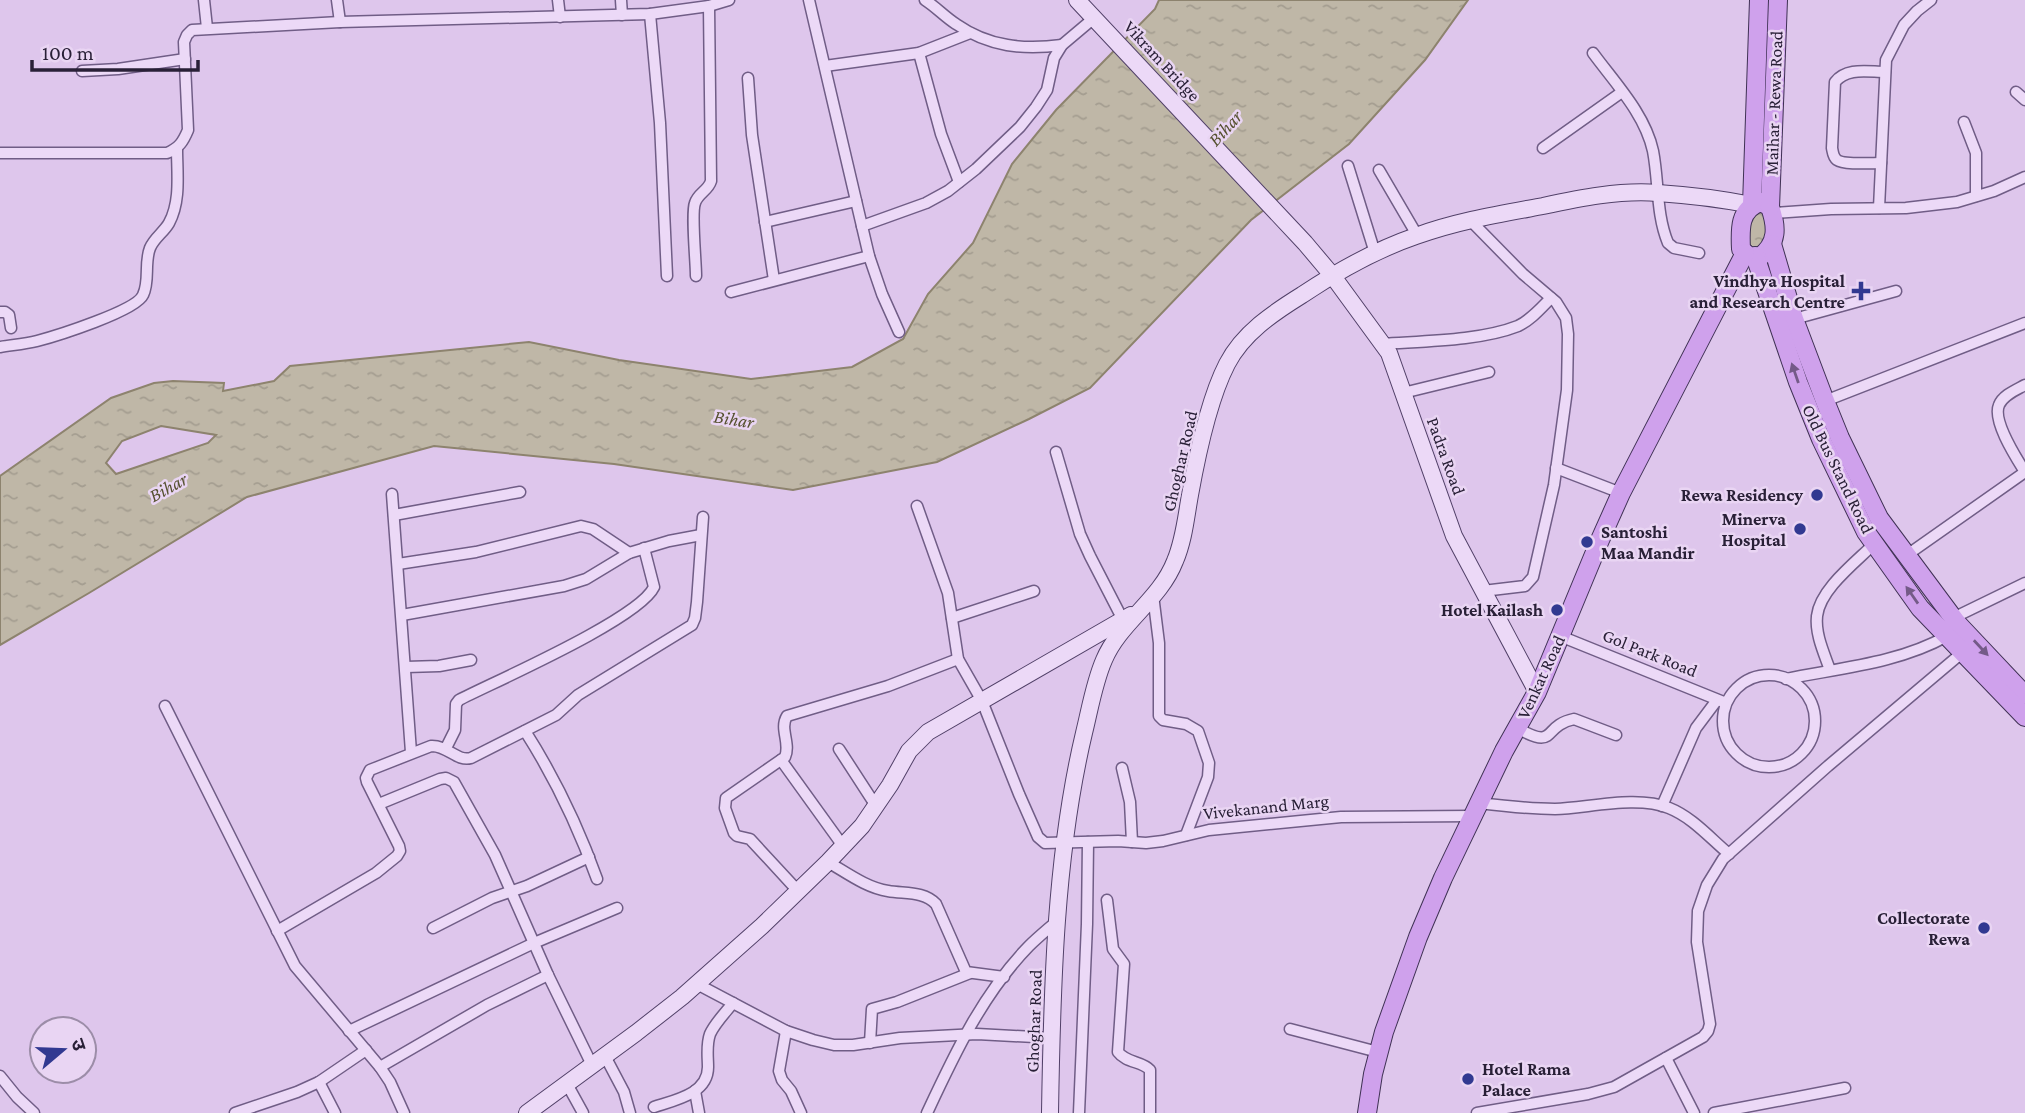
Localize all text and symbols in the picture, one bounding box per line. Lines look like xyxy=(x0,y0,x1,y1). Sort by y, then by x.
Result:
street label: Vikram Bridge xyxy=(1120,17,1204,105)
scale bar xyxy=(32,28,198,72)
street label: Maihar - Rewa Road xyxy=(1761,30,1787,176)
text: 100 m xyxy=(42,41,94,65)
water label: Bihar xyxy=(1204,105,1247,150)
place label: Vindhya Hospital and Research Centre xyxy=(1689,271,1845,312)
marker: Vindhya Hospital and Research Centre xyxy=(1851,281,1871,301)
one-way arrow xyxy=(1789,363,1800,384)
street label: Old Bus Stand Road xyxy=(1798,401,1878,537)
water label: Bihar xyxy=(712,405,757,433)
street label: Ghoghar Road xyxy=(1159,408,1201,513)
street label: Padra Road xyxy=(1423,415,1469,498)
water label: Bihar xyxy=(145,467,192,506)
place label: Rewa Residency xyxy=(1681,485,1803,505)
marker: Rewa Residency xyxy=(1809,487,1825,503)
place label: Minerva Hospital xyxy=(1721,509,1786,550)
marker: Minerva Hospital xyxy=(1792,521,1808,537)
place label: Santoshi Maa Mandir xyxy=(1601,522,1695,563)
marker: Santoshi Maa Mandir xyxy=(1579,534,1595,550)
one-way arrow xyxy=(1905,586,1919,604)
place label: Hotel Kailash xyxy=(1441,600,1544,620)
marker: Hotel Kailash xyxy=(1549,602,1565,618)
street label: Gol Park Road xyxy=(1600,625,1701,681)
street label: Venkat Road xyxy=(1513,632,1569,722)
one-way arrow xyxy=(1972,639,1988,656)
street label: Vivekanand Marg xyxy=(1202,790,1330,824)
place label: Collectorate Rewa xyxy=(1877,908,1970,949)
marker: Collectorate Rewa xyxy=(1976,920,1992,936)
street label: Ghoghar Road xyxy=(1022,969,1046,1073)
north arrow xyxy=(28,1015,98,1085)
text: उ xyxy=(67,1036,91,1054)
place label: Hotel Rama Palace xyxy=(1482,1059,1571,1100)
marker: Hotel Rama Palace xyxy=(1460,1071,1476,1087)

